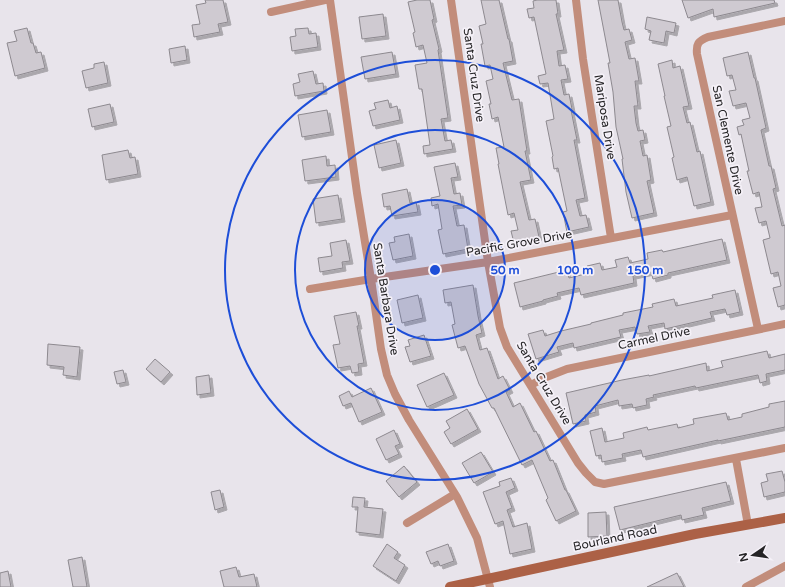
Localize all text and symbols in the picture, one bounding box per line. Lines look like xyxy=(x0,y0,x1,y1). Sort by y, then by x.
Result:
street label: Santa Cruz Drive xyxy=(460,27,488,123)
street label: Mariposa Drive xyxy=(591,73,619,161)
street label: San Clemente Drive xyxy=(710,84,746,196)
street label: Pacific Grove Drive xyxy=(465,227,573,259)
street label: Santa Barbara Drive xyxy=(370,242,402,356)
centre of rings xyxy=(428,263,442,277)
text: 50 m xyxy=(490,263,520,277)
text: 100 m xyxy=(557,263,593,277)
text: 150 m xyxy=(627,263,663,277)
street label: Carmel Drive xyxy=(617,324,691,352)
street label: Santa Cruz Drive xyxy=(514,339,574,427)
street label: Bourland Road xyxy=(572,522,658,554)
north arrow xyxy=(733,535,773,575)
text: N xyxy=(736,551,751,563)

